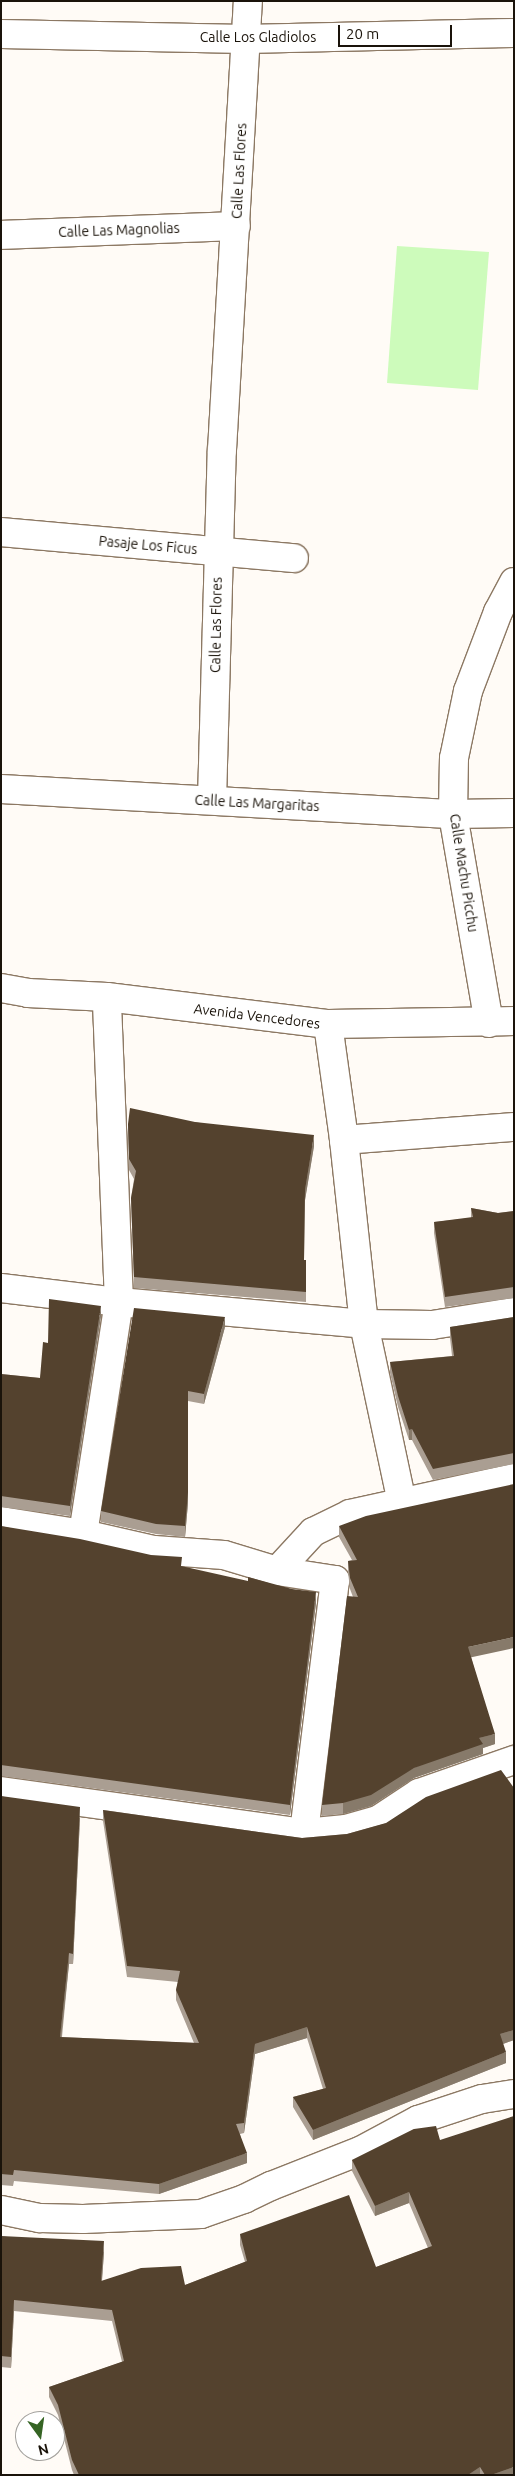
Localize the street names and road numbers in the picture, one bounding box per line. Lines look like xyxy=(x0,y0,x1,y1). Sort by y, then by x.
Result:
street label: Calle Los Gladiolos xyxy=(200,29,316,45)
street label: Calle Las Flores xyxy=(228,123,250,219)
street label: Calle Las Magnolias xyxy=(58,219,180,241)
street label: Pasaje Los Ficus xyxy=(98,532,198,558)
street label: Calle Las Flores xyxy=(207,577,225,673)
street label: Calle Las Margaritas xyxy=(194,791,320,815)
street label: Calle Machu Picchu xyxy=(446,812,482,934)
street label: Avenida Vencedores xyxy=(193,1000,321,1032)

